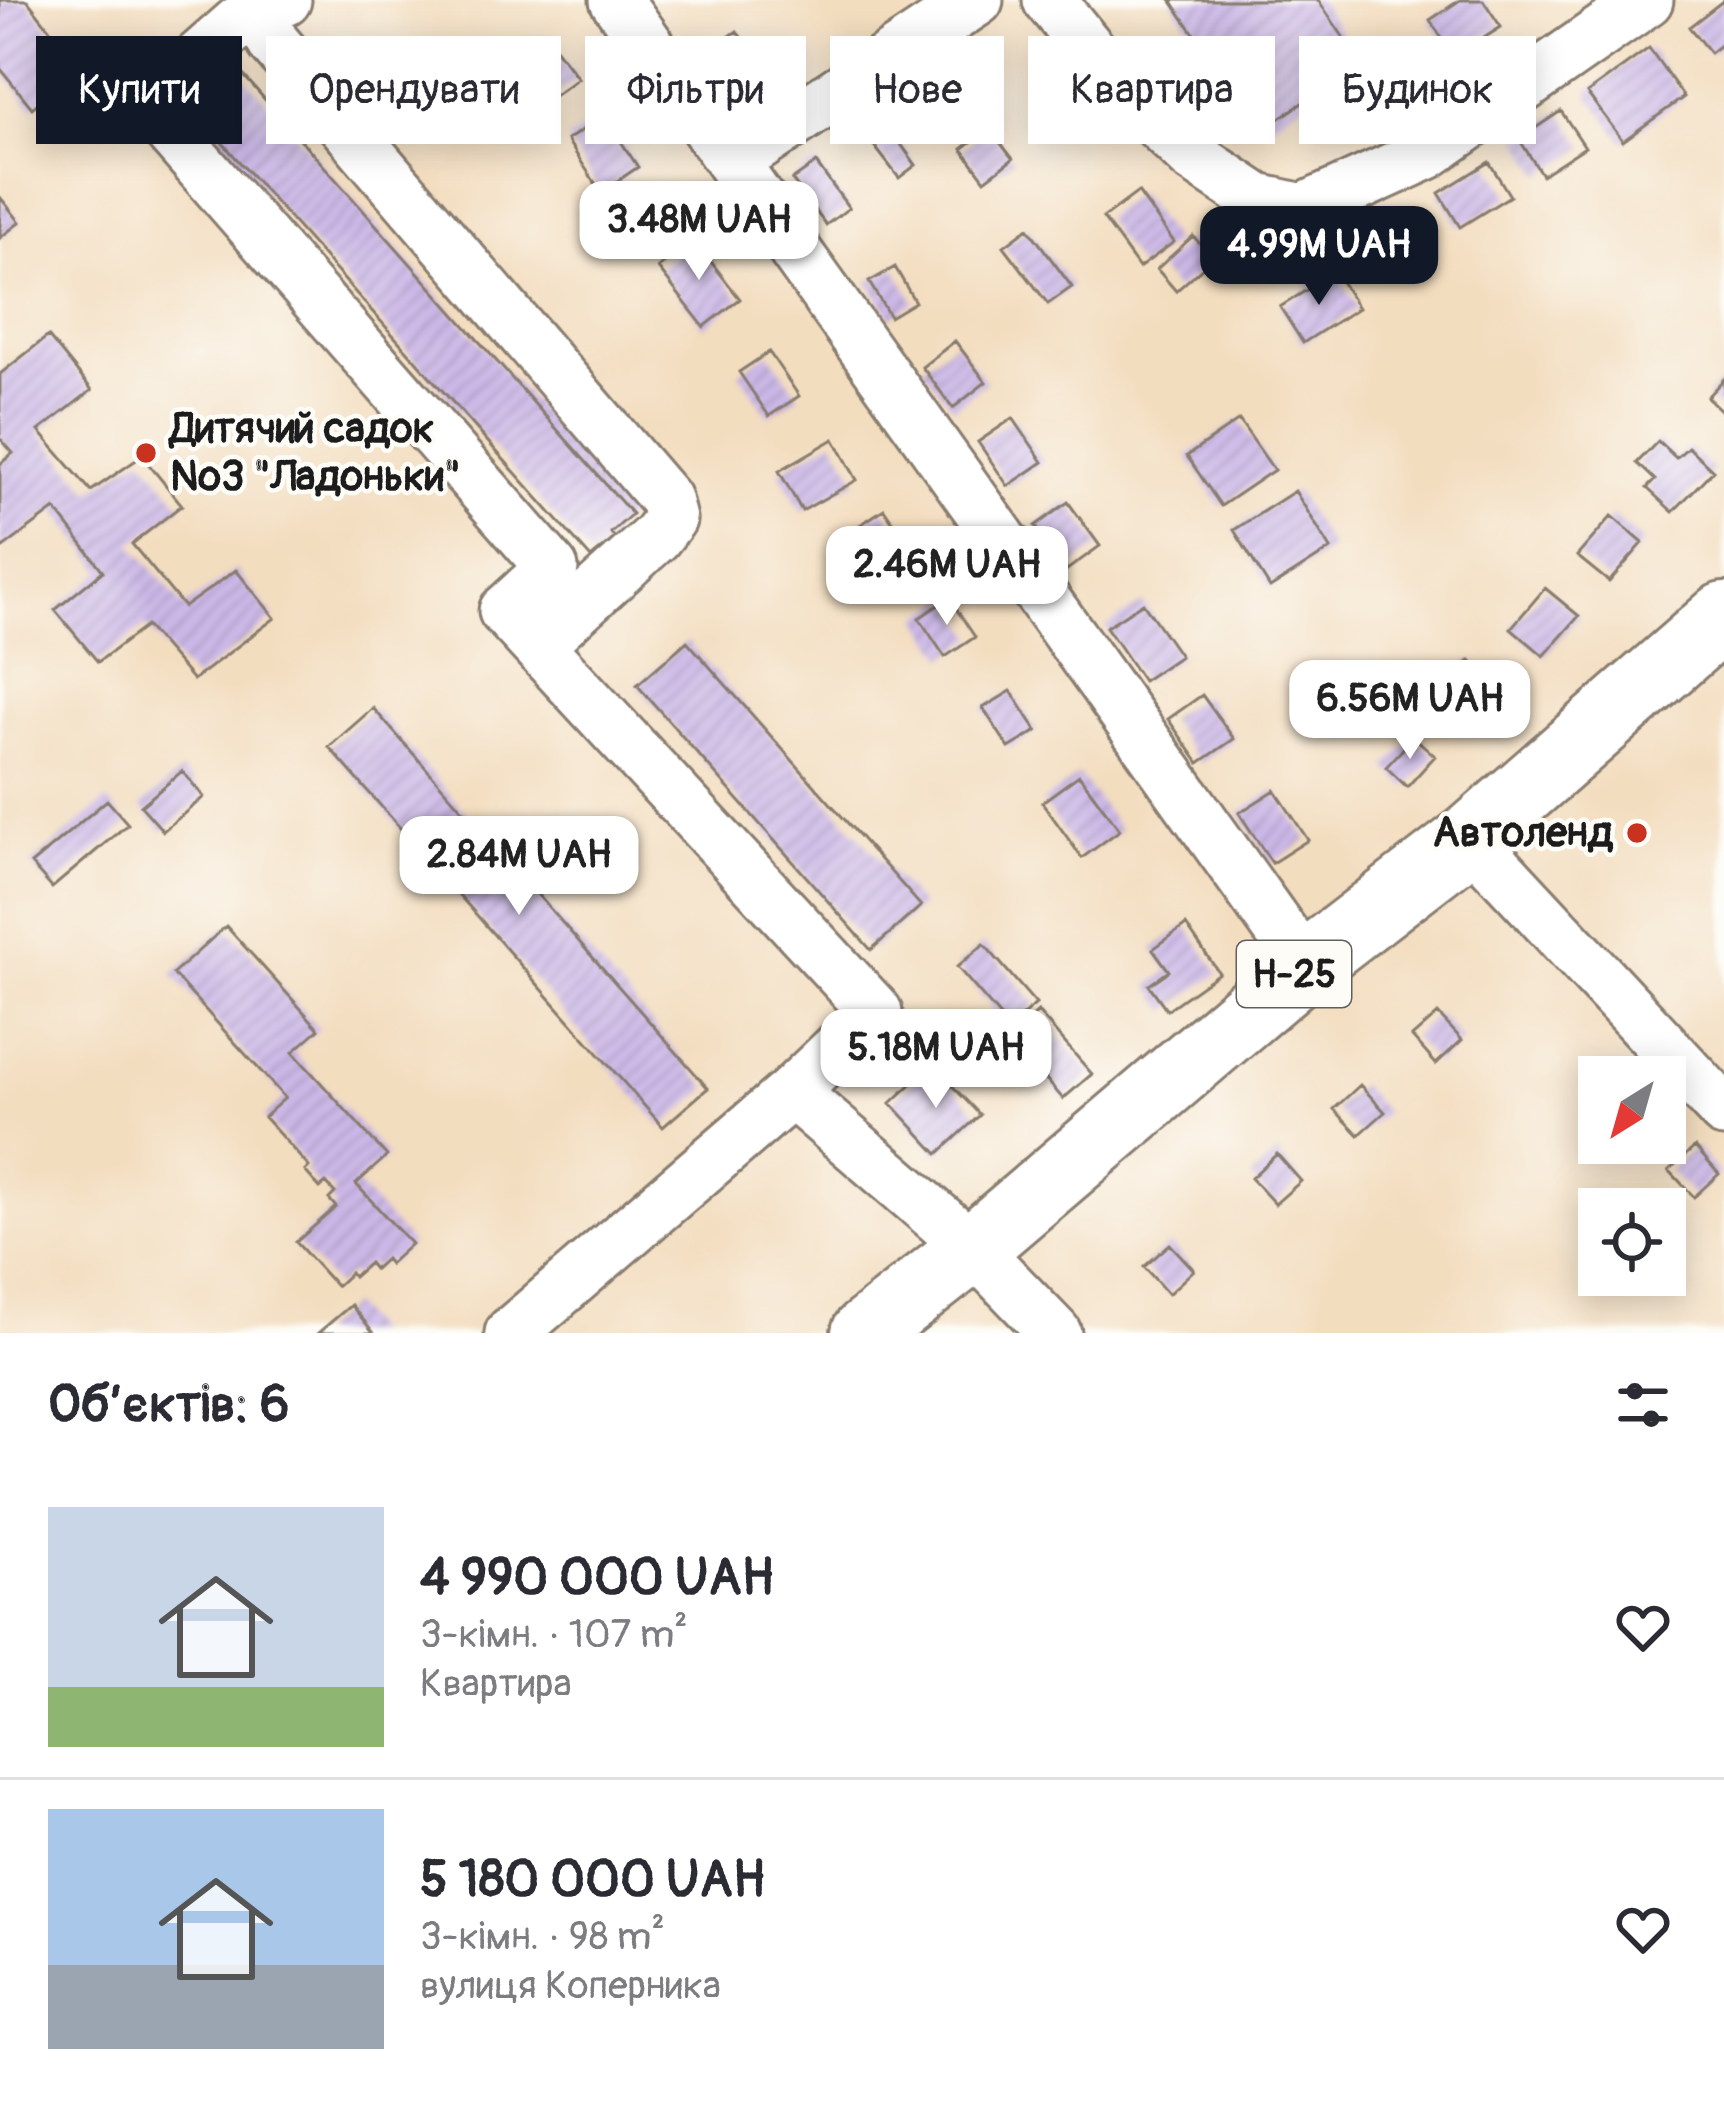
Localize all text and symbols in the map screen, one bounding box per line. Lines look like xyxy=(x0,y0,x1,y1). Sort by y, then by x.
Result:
chip: Купити xyxy=(36,36,242,144)
chip: Орендувати xyxy=(266,36,561,144)
chip: Фільтри xyxy=(585,36,806,144)
chip: Нове xyxy=(830,36,1004,144)
chip: Квартира xyxy=(1028,36,1275,144)
chip: Будинок xyxy=(1299,36,1536,144)
pin: 3.48M UAH xyxy=(562,181,836,283)
text: 3.48M UAH xyxy=(607,195,791,244)
pin: 4.99M UAH xyxy=(1182,206,1456,308)
text: 4.99M UAH xyxy=(1227,220,1411,269)
place label: Дитячий садок №3 "Ладоньки" xyxy=(168,403,461,503)
marker: Дитячий садок №3 "Ладоньки" xyxy=(133,440,159,466)
pin: 2.46M UAH xyxy=(810,526,1084,628)
text: 2.46M UAH xyxy=(853,540,1041,589)
pin: 6.56M UAH xyxy=(1273,660,1547,762)
text: 6.56M UAH xyxy=(1316,674,1504,723)
place label: Автоленд xyxy=(1433,807,1614,859)
pin: 2.84M UAH xyxy=(382,816,656,918)
marker: Автоленд xyxy=(1624,820,1650,846)
text: 2.84M UAH xyxy=(427,830,611,879)
road number: Н-25 xyxy=(1237,941,1351,1007)
pin: 5.18M UAH xyxy=(799,1009,1073,1111)
text: 5.18M UAH xyxy=(848,1023,1024,1072)
north arrow xyxy=(1578,1056,1686,1164)
map controls xyxy=(1578,1056,1686,1296)
button: locate xyxy=(1578,1188,1686,1296)
icon: filters xyxy=(1610,1372,1676,1438)
text: Об’єктів: 6 xyxy=(48,1373,290,1437)
text: 4 990 000 UAH xyxy=(420,1546,774,1610)
icon: home xyxy=(144,1555,288,1699)
icon: heart xyxy=(1610,1594,1676,1660)
text: 3-кімн. · 107 m² xyxy=(420,1610,688,1659)
text: Квартира xyxy=(420,1659,572,1708)
text: 5 180 000 UAH xyxy=(420,1848,765,1912)
icon: home xyxy=(144,1857,288,2001)
icon: heart xyxy=(1610,1896,1676,1962)
text: 3-кімн. · 98 m² xyxy=(420,1912,665,1961)
text: вулиця Коперника xyxy=(420,1961,721,2010)

